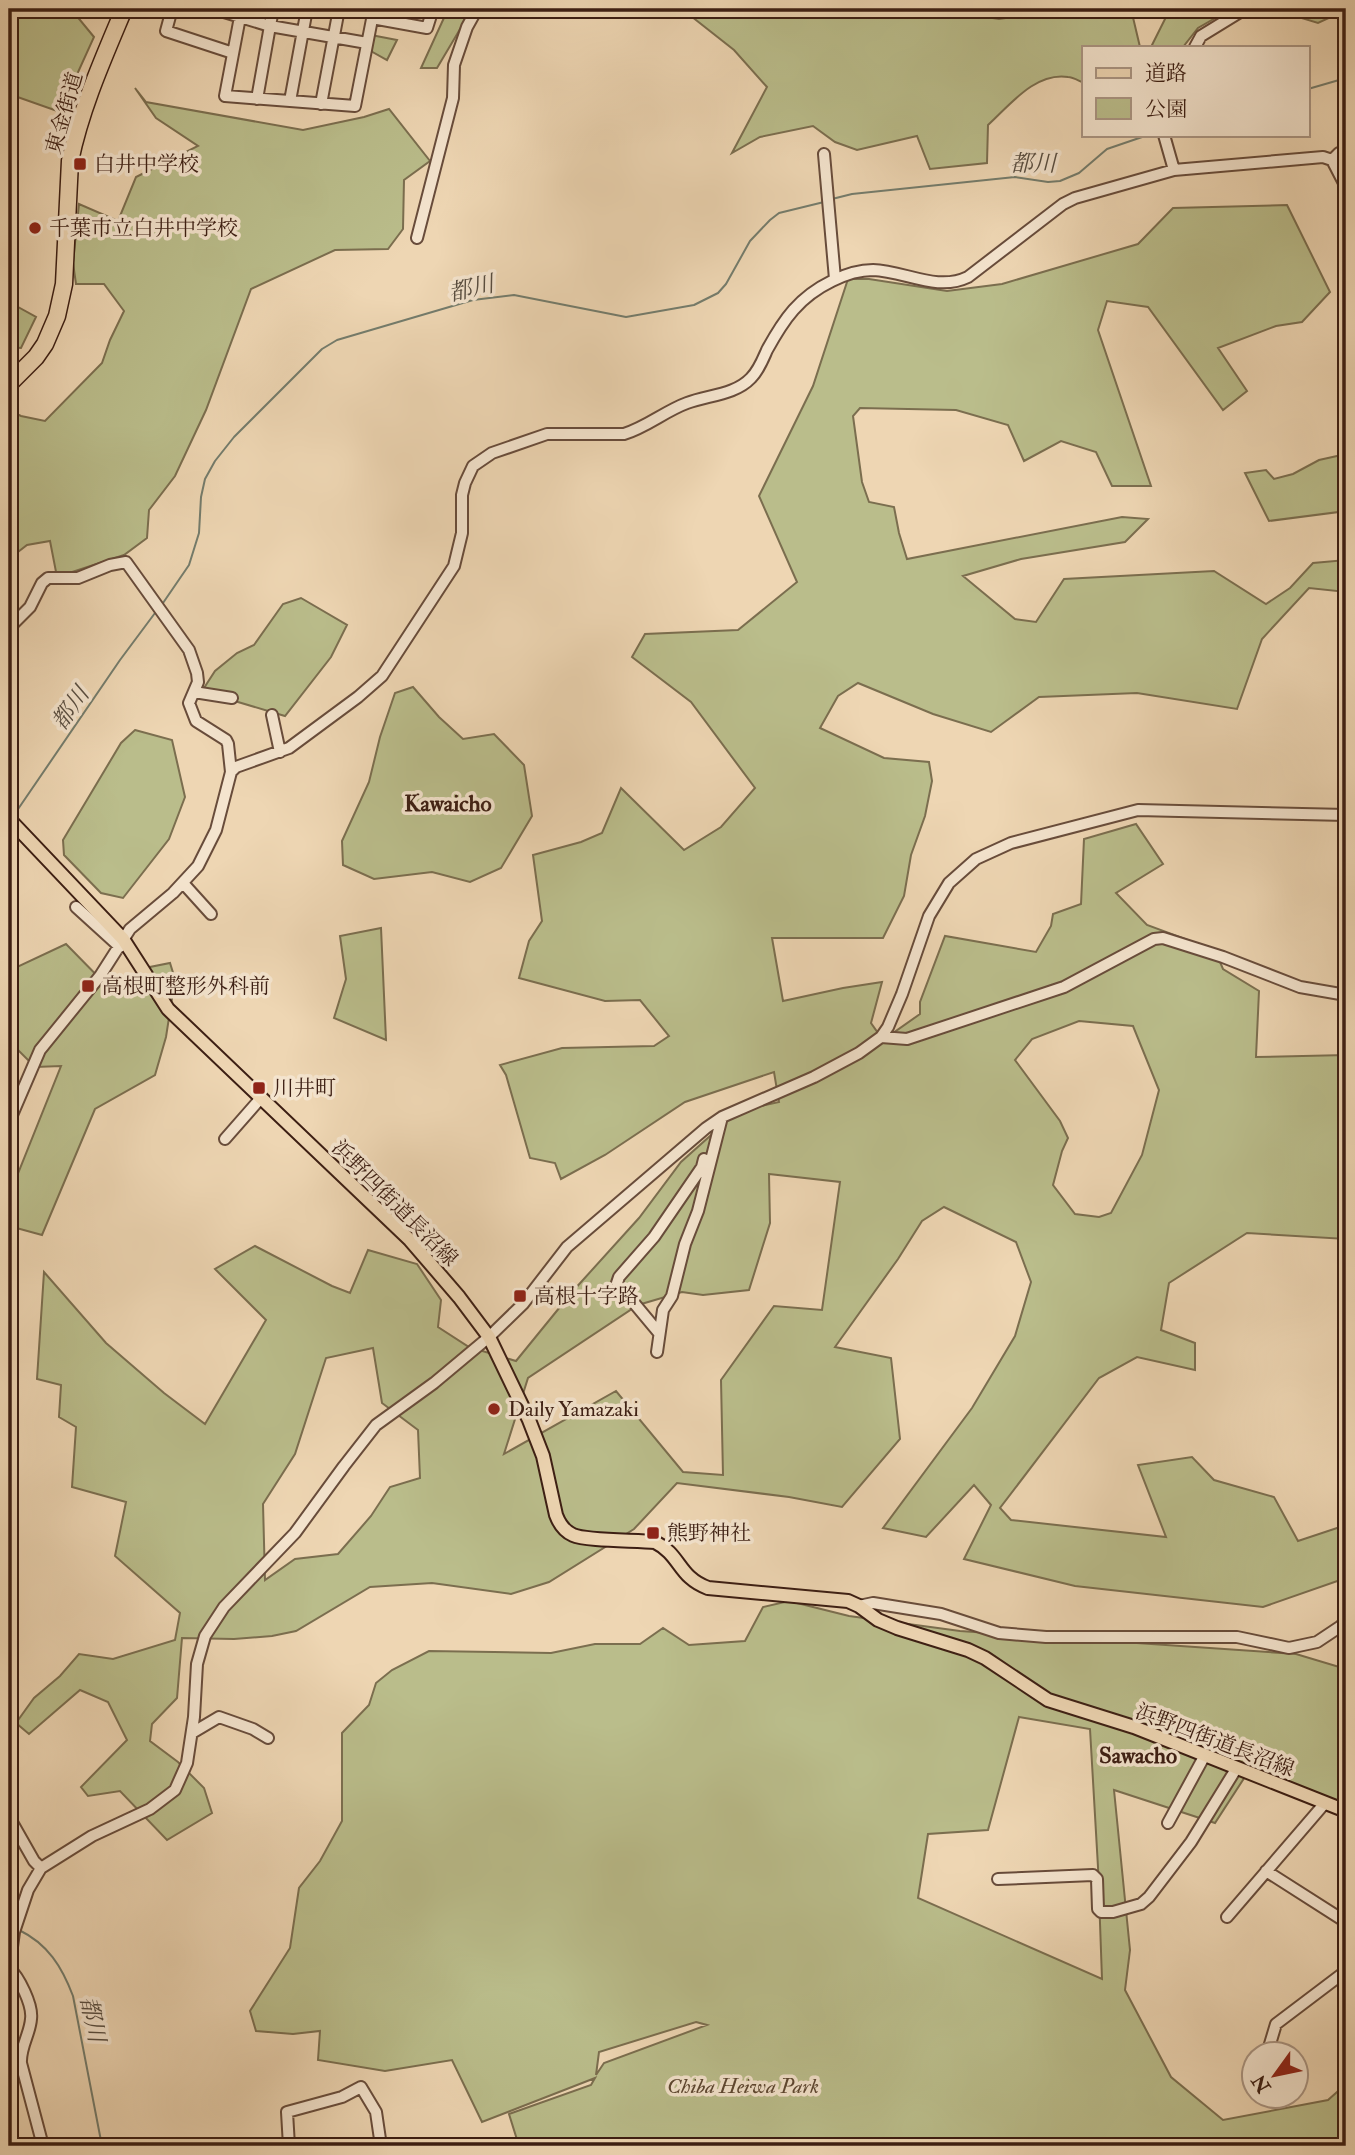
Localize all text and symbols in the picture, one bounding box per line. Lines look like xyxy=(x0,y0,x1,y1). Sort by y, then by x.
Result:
legend xyxy=(1082,46,1310,136)
text: 道路 xyxy=(1145,60,1187,87)
street label: 東金街道 xyxy=(40,69,89,157)
text: 公園 xyxy=(1145,96,1187,123)
water label: 都川 xyxy=(1010,149,1059,178)
place label: 白井中学校 xyxy=(94,151,199,178)
marker: 白井中学校 xyxy=(72,156,88,172)
place label: 千葉市立白井中学校 xyxy=(49,215,238,242)
marker: 千葉市立白井中学校 xyxy=(27,220,43,236)
water label: 都川 xyxy=(445,269,500,308)
water label: 都川 xyxy=(45,679,97,735)
district label: Kawaicho xyxy=(404,789,492,818)
place label: 高根町整形外科前 xyxy=(102,973,270,1000)
marker: 高根町整形外科前 xyxy=(80,978,96,994)
place label: 川井町 xyxy=(273,1075,336,1102)
marker: 川井町 xyxy=(251,1080,267,1096)
street label: 浜野四街道長沼線 xyxy=(326,1134,464,1272)
place label: 高根十字路 xyxy=(534,1283,639,1310)
marker: 高根十字路 xyxy=(512,1288,528,1304)
place label: Daily Yamazaki xyxy=(508,1396,639,1423)
marker: Daily Yamazaki xyxy=(486,1401,502,1417)
place label: 熊野神社 xyxy=(667,1520,751,1547)
marker: 熊野神社 xyxy=(645,1525,661,1541)
street label: 浜野四街道長沼線 xyxy=(1132,1698,1298,1783)
district label: Sawacho xyxy=(1099,1741,1177,1770)
water label: 都川 xyxy=(74,1994,112,2048)
north arrow xyxy=(1240,2039,1310,2110)
text: N xyxy=(1246,2069,1277,2098)
park label: Chiba Heiwa Park xyxy=(667,2073,819,2100)

